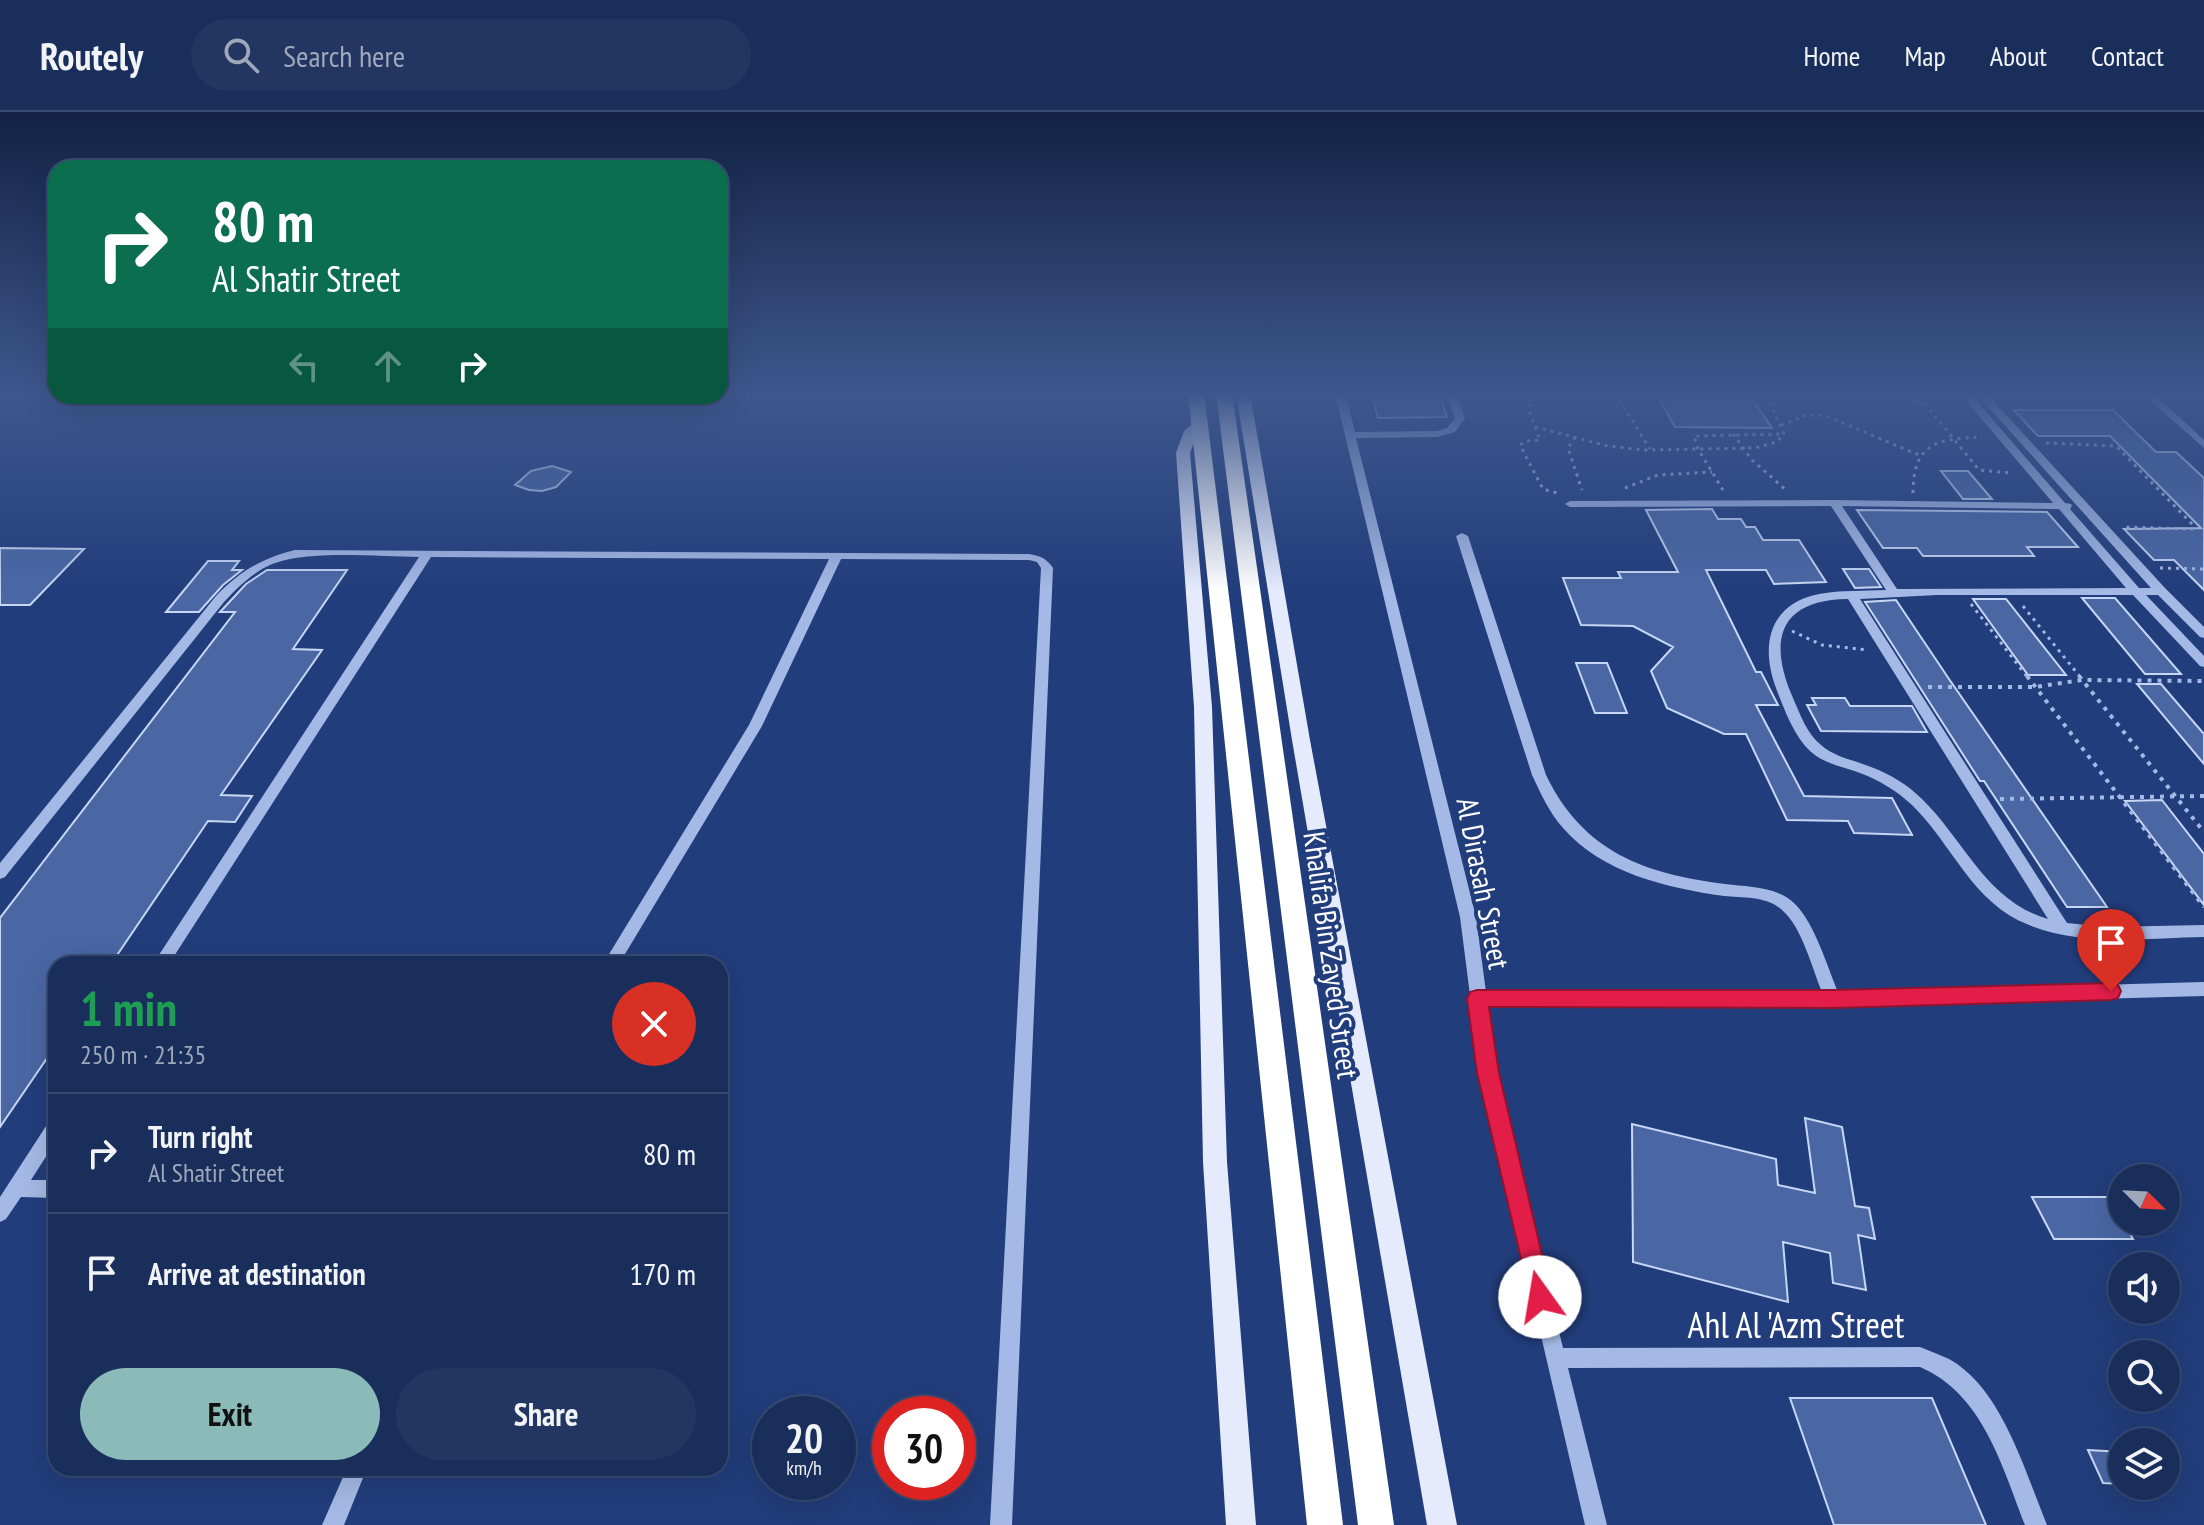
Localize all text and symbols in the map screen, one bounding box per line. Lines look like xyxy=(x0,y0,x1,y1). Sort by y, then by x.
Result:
search box xyxy=(191,19,751,91)
text: Routely xyxy=(40,31,143,80)
icon: search xyxy=(219,33,263,77)
text: Search here xyxy=(283,36,405,75)
text: Home xyxy=(1804,37,1860,74)
text: Map xyxy=(1904,37,1946,74)
text: About xyxy=(1990,37,2047,74)
text: Contact xyxy=(2091,37,2164,74)
text: 80 m xyxy=(212,185,314,257)
icon: right xyxy=(80,192,184,296)
text: Al Shatir Street xyxy=(212,255,400,302)
icon: left xyxy=(282,344,326,388)
icon: ahead xyxy=(366,344,410,388)
icon: right xyxy=(450,344,494,388)
street label: Al Dirasah Street xyxy=(1448,794,1520,973)
street label: Khalifa Bin Zayed Street xyxy=(1295,829,1369,1082)
pin xyxy=(2077,909,2145,991)
icon: arrive xyxy=(2089,921,2133,965)
text: 1 min xyxy=(80,977,177,1039)
button: close xyxy=(612,982,696,1066)
text: 250 m · 21:35 xyxy=(80,1038,206,1071)
text: Turn right xyxy=(148,1117,252,1156)
icon: right xyxy=(80,1131,124,1175)
text: 80 m xyxy=(643,1134,696,1173)
text: Al Shatir Street xyxy=(148,1156,284,1189)
north arrow xyxy=(2108,1164,2180,1236)
map controls xyxy=(2108,1164,2180,1500)
icon: arrive xyxy=(80,1251,124,1295)
button: sound xyxy=(2108,1252,2180,1324)
text: Arrive at destination xyxy=(148,1254,366,1293)
text: 170 m xyxy=(630,1254,696,1293)
position arrow xyxy=(1498,1255,1582,1339)
street label: Ahl Al 'Azm Street xyxy=(1688,1301,1905,1348)
button: search xyxy=(2108,1340,2180,1412)
button: Exit xyxy=(80,1368,380,1460)
button: Share xyxy=(396,1368,696,1460)
speed limit sign: 30 xyxy=(872,1396,976,1500)
text: 20 xyxy=(785,1412,823,1464)
button: layers xyxy=(2108,1428,2180,1500)
text: km/h xyxy=(786,1455,822,1481)

